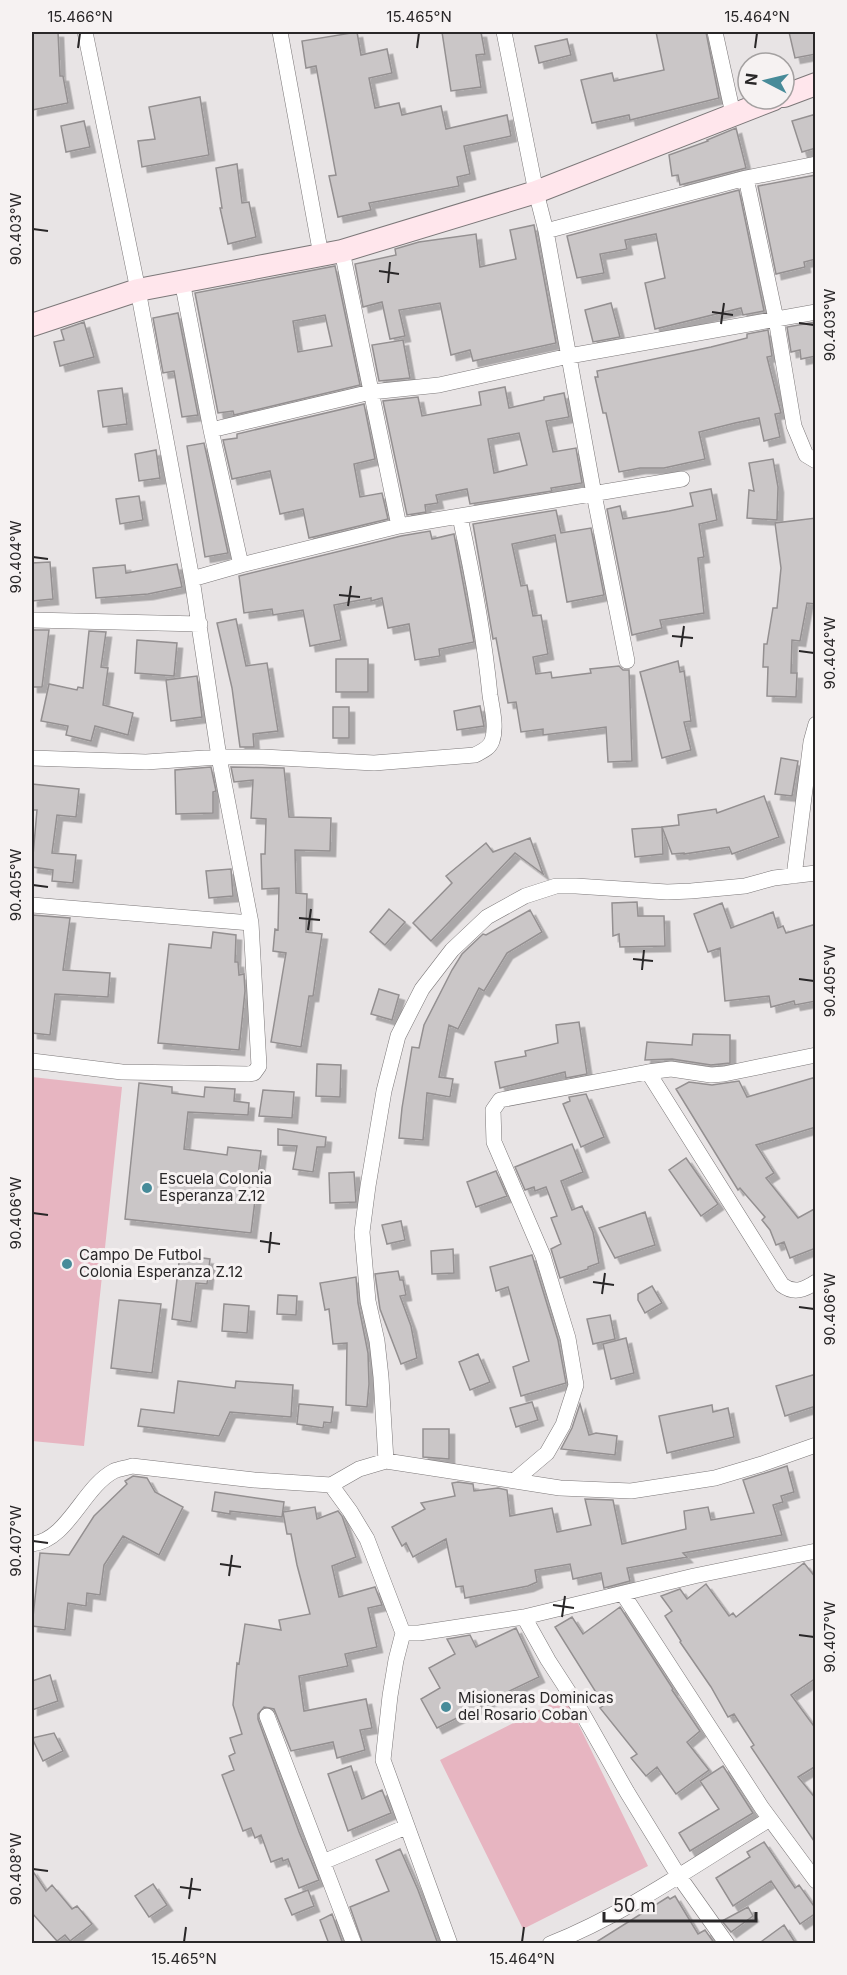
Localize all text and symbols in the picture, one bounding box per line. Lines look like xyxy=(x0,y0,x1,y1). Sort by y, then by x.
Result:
text: 15.466°N xyxy=(47,7,113,26)
text: 15.465°N xyxy=(386,7,452,26)
text: 15.464°N xyxy=(724,7,790,26)
north arrow xyxy=(736,51,796,111)
text: N xyxy=(740,72,762,86)
text: 90.403°W xyxy=(6,193,25,265)
text: 90.403°W xyxy=(820,289,839,361)
text: 90.404°W xyxy=(6,520,25,593)
text: 90.404°W xyxy=(820,616,839,689)
text: 90.405°W xyxy=(6,848,25,921)
text: 90.405°W xyxy=(820,944,839,1017)
place label: Escuela Colonia Esperanza Z.12 xyxy=(159,1169,272,1205)
text: 90.406°W xyxy=(6,1176,25,1249)
marker: Escuela Colonia Esperanza Z.12 xyxy=(140,1181,154,1195)
place label: Campo De Futbol Colonia Esperanza Z.12 xyxy=(79,1245,243,1281)
marker: Campo De Futbol Colonia Esperanza Z.12 xyxy=(60,1257,74,1271)
text: 90.406°W xyxy=(820,1272,839,1345)
text: 90.407°W xyxy=(6,1505,25,1577)
text: 90.407°W xyxy=(820,1601,839,1673)
place label: Misioneras Dominicas del Rosario Coban xyxy=(458,1688,614,1724)
marker: Misioneras Dominicas del Rosario Coban xyxy=(439,1700,453,1714)
text: 90.408°W xyxy=(6,1833,25,1905)
scale bar xyxy=(604,1885,756,1923)
text: 50 m xyxy=(613,1895,656,1916)
text: 15.465°N xyxy=(151,1949,217,1968)
text: 15.464°N xyxy=(489,1949,555,1968)

